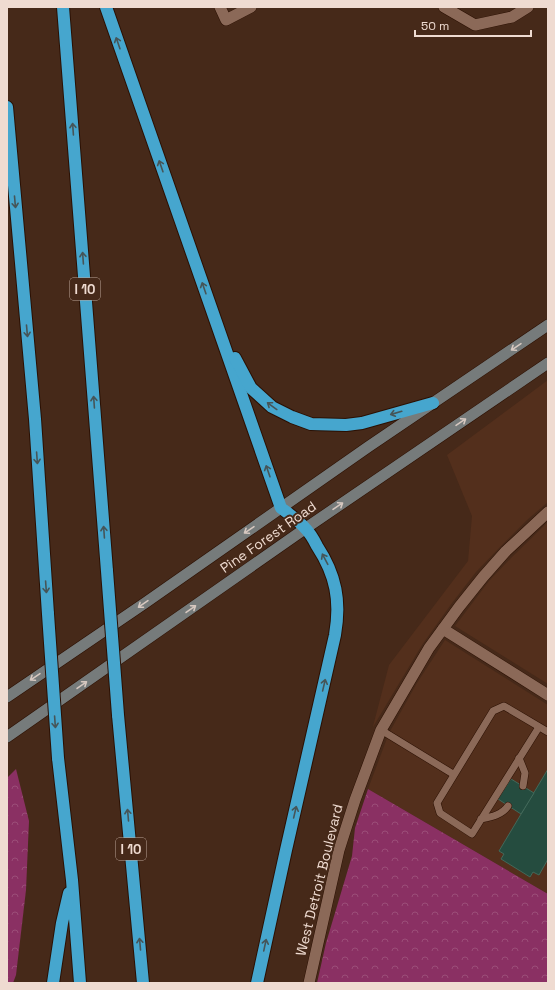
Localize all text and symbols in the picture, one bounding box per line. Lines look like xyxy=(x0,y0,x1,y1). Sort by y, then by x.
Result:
scale bar xyxy=(415,12,531,38)
text: 50 m xyxy=(421,18,449,34)
one-way arrow xyxy=(114,37,122,49)
one-way arrow xyxy=(69,123,76,136)
one-way arrow xyxy=(156,160,164,172)
one-way arrow xyxy=(12,195,19,208)
one-way arrow xyxy=(79,252,86,265)
road number: I 10 xyxy=(70,278,100,300)
one-way arrow xyxy=(200,282,207,295)
one-way arrow xyxy=(23,324,31,337)
one-way arrow xyxy=(510,343,521,351)
one-way arrow xyxy=(90,396,98,409)
one-way arrow xyxy=(266,402,277,410)
one-way arrow xyxy=(389,410,402,417)
one-way arrow xyxy=(455,418,467,426)
one-way arrow xyxy=(34,451,41,464)
one-way arrow xyxy=(264,466,272,478)
street label: Pine Forest Road xyxy=(216,497,320,577)
one-way arrow xyxy=(333,502,344,510)
one-way arrow xyxy=(100,526,108,539)
one-way arrow xyxy=(244,526,255,534)
one-way arrow xyxy=(321,553,328,565)
one-way arrow xyxy=(43,580,50,593)
one-way arrow xyxy=(137,600,148,608)
one-way arrow xyxy=(185,605,196,613)
one-way arrow xyxy=(30,673,41,681)
one-way arrow xyxy=(320,679,328,692)
one-way arrow xyxy=(76,681,87,689)
one-way arrow xyxy=(52,715,59,728)
street label: West Detroit Boulevard xyxy=(291,802,347,958)
one-way arrow xyxy=(291,806,299,819)
one-way arrow xyxy=(124,809,131,822)
road number: I 10 xyxy=(116,838,146,860)
one-way arrow xyxy=(136,938,143,951)
one-way arrow xyxy=(262,939,270,952)

